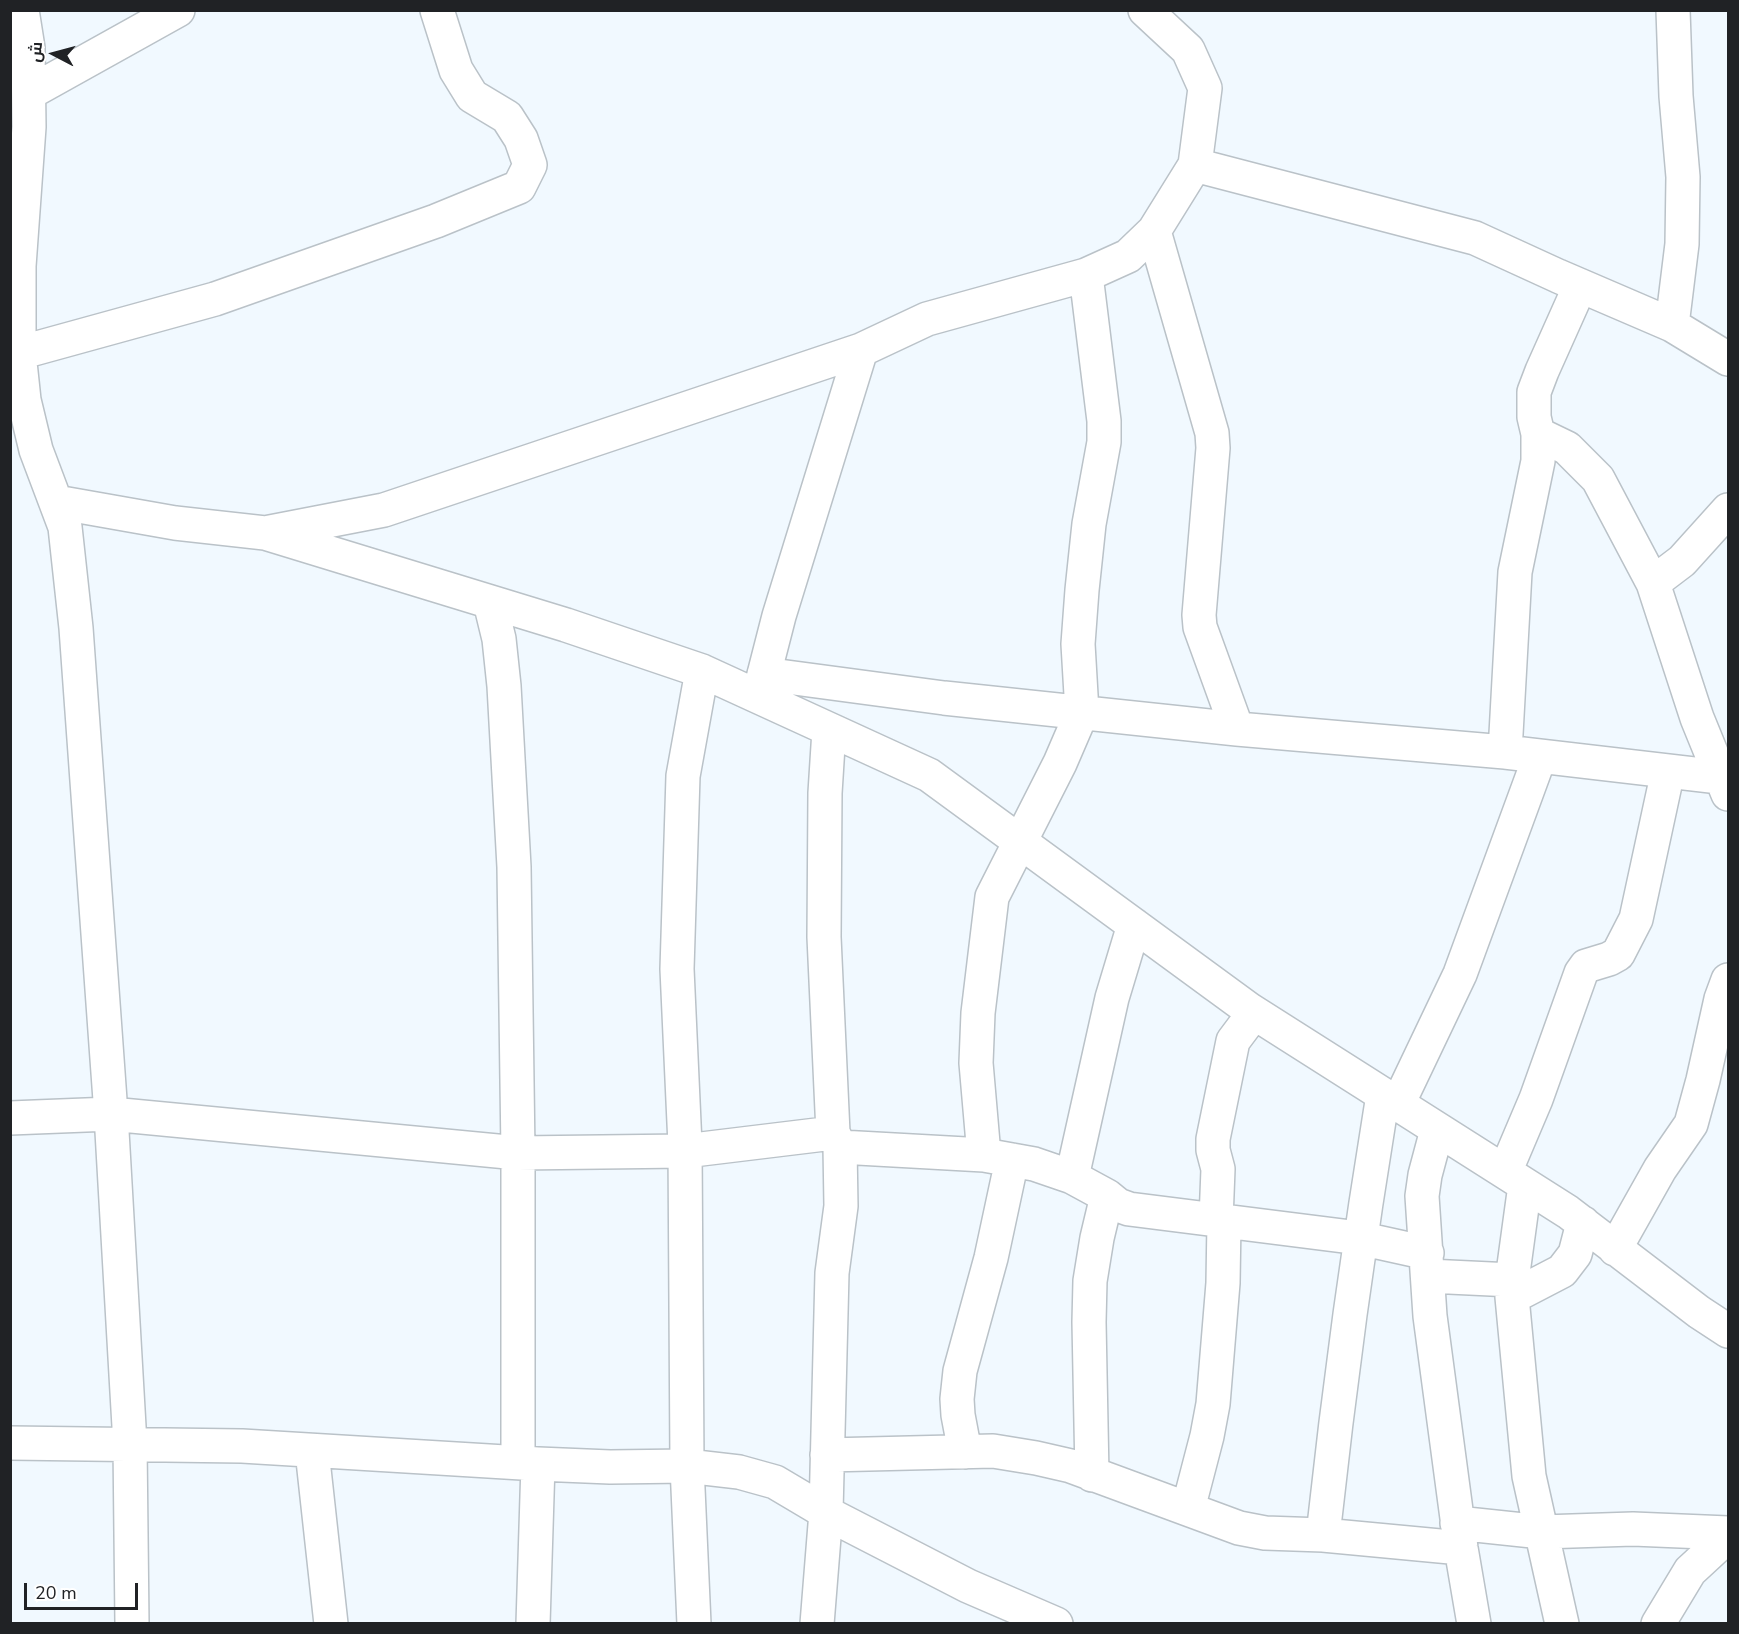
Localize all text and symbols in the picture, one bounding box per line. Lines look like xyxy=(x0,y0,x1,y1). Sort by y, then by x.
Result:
north arrow xyxy=(24,24,84,84)
text: ش xyxy=(24,41,48,63)
scale bar xyxy=(27,1571,141,1609)
text: 20 m xyxy=(35,1581,77,1605)

